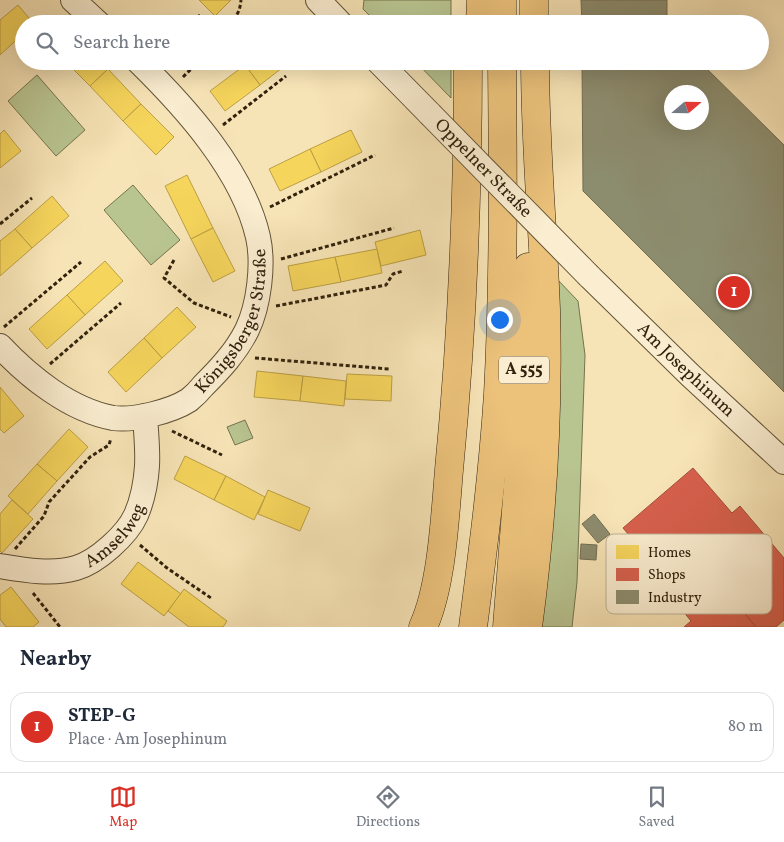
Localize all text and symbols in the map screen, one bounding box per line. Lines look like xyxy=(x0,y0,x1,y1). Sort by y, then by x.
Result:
search box xyxy=(15,15,769,70)
icon: search xyxy=(33,29,61,57)
text: Search here xyxy=(73,30,170,56)
north arrow xyxy=(664,85,709,130)
street label: Oppelner Straße xyxy=(429,113,538,223)
street label: Königsberger Straße xyxy=(189,248,273,399)
pin: 1 xyxy=(718,273,750,311)
your location xyxy=(487,307,513,333)
street label: Am Josephinum xyxy=(631,317,740,423)
road number: A 555 xyxy=(499,356,549,384)
street label: Amselweg xyxy=(80,500,152,575)
legend xyxy=(606,534,772,614)
text: Homes xyxy=(648,544,691,563)
text: Shops xyxy=(648,566,686,585)
text: Industry xyxy=(648,589,702,608)
text: Nearby xyxy=(20,645,91,674)
text: STEP-G xyxy=(68,703,136,729)
text: 1 xyxy=(34,716,40,738)
text: 80 m xyxy=(728,716,763,738)
text: Place · Am Josephinum xyxy=(68,729,227,751)
tab: Map xyxy=(109,783,137,832)
tab: Directions xyxy=(356,783,420,832)
tab: Saved xyxy=(639,783,675,832)

